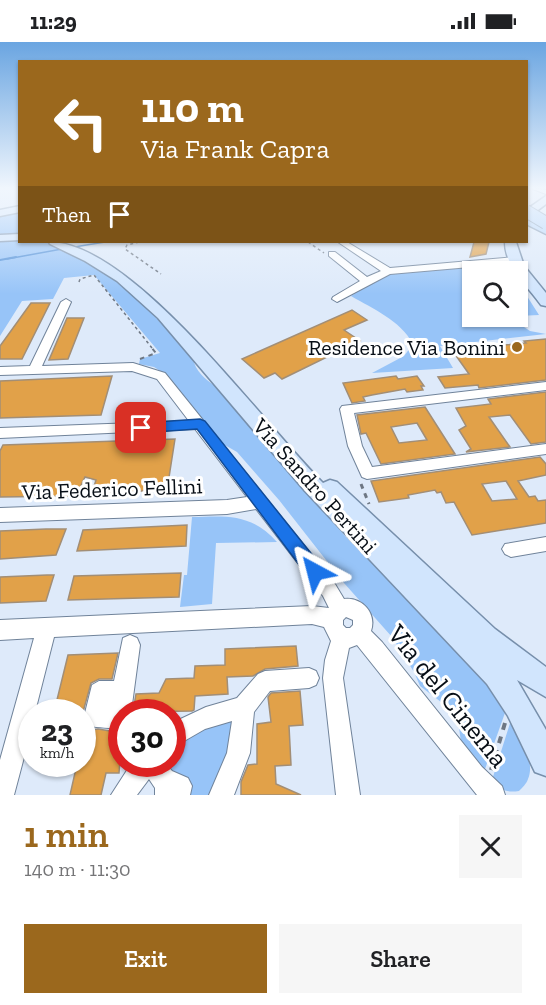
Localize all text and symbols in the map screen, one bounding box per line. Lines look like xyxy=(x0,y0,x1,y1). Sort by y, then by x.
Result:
text: 11:29 xyxy=(30,8,77,35)
text: 110 m xyxy=(141,82,244,133)
icon: left xyxy=(42,84,120,162)
text: Via Frank Capra xyxy=(141,133,330,165)
icon: arrive xyxy=(103,198,136,231)
text: Then xyxy=(42,201,91,228)
map controls xyxy=(462,261,528,327)
button: search xyxy=(462,261,528,327)
place label: Residence Via Bonini xyxy=(308,334,505,361)
marker: Residence Via Bonini xyxy=(510,340,524,354)
pin xyxy=(115,402,166,453)
icon: arrive xyxy=(124,411,157,444)
street label: Via Sandro Pertini xyxy=(246,412,383,559)
street label: Via Federico Fellini xyxy=(20,472,203,506)
position arrow xyxy=(283,540,347,604)
street label: Via del Cinema xyxy=(380,618,515,774)
speed limit sign: 30 xyxy=(108,699,186,777)
text: 23 xyxy=(41,713,73,749)
text: km/h xyxy=(40,744,74,762)
text: 1 min xyxy=(24,813,109,856)
button: close xyxy=(459,815,522,878)
text: 140 m · 11:30 xyxy=(24,857,130,881)
button: Exit xyxy=(24,924,267,993)
button: Share xyxy=(279,924,522,993)

